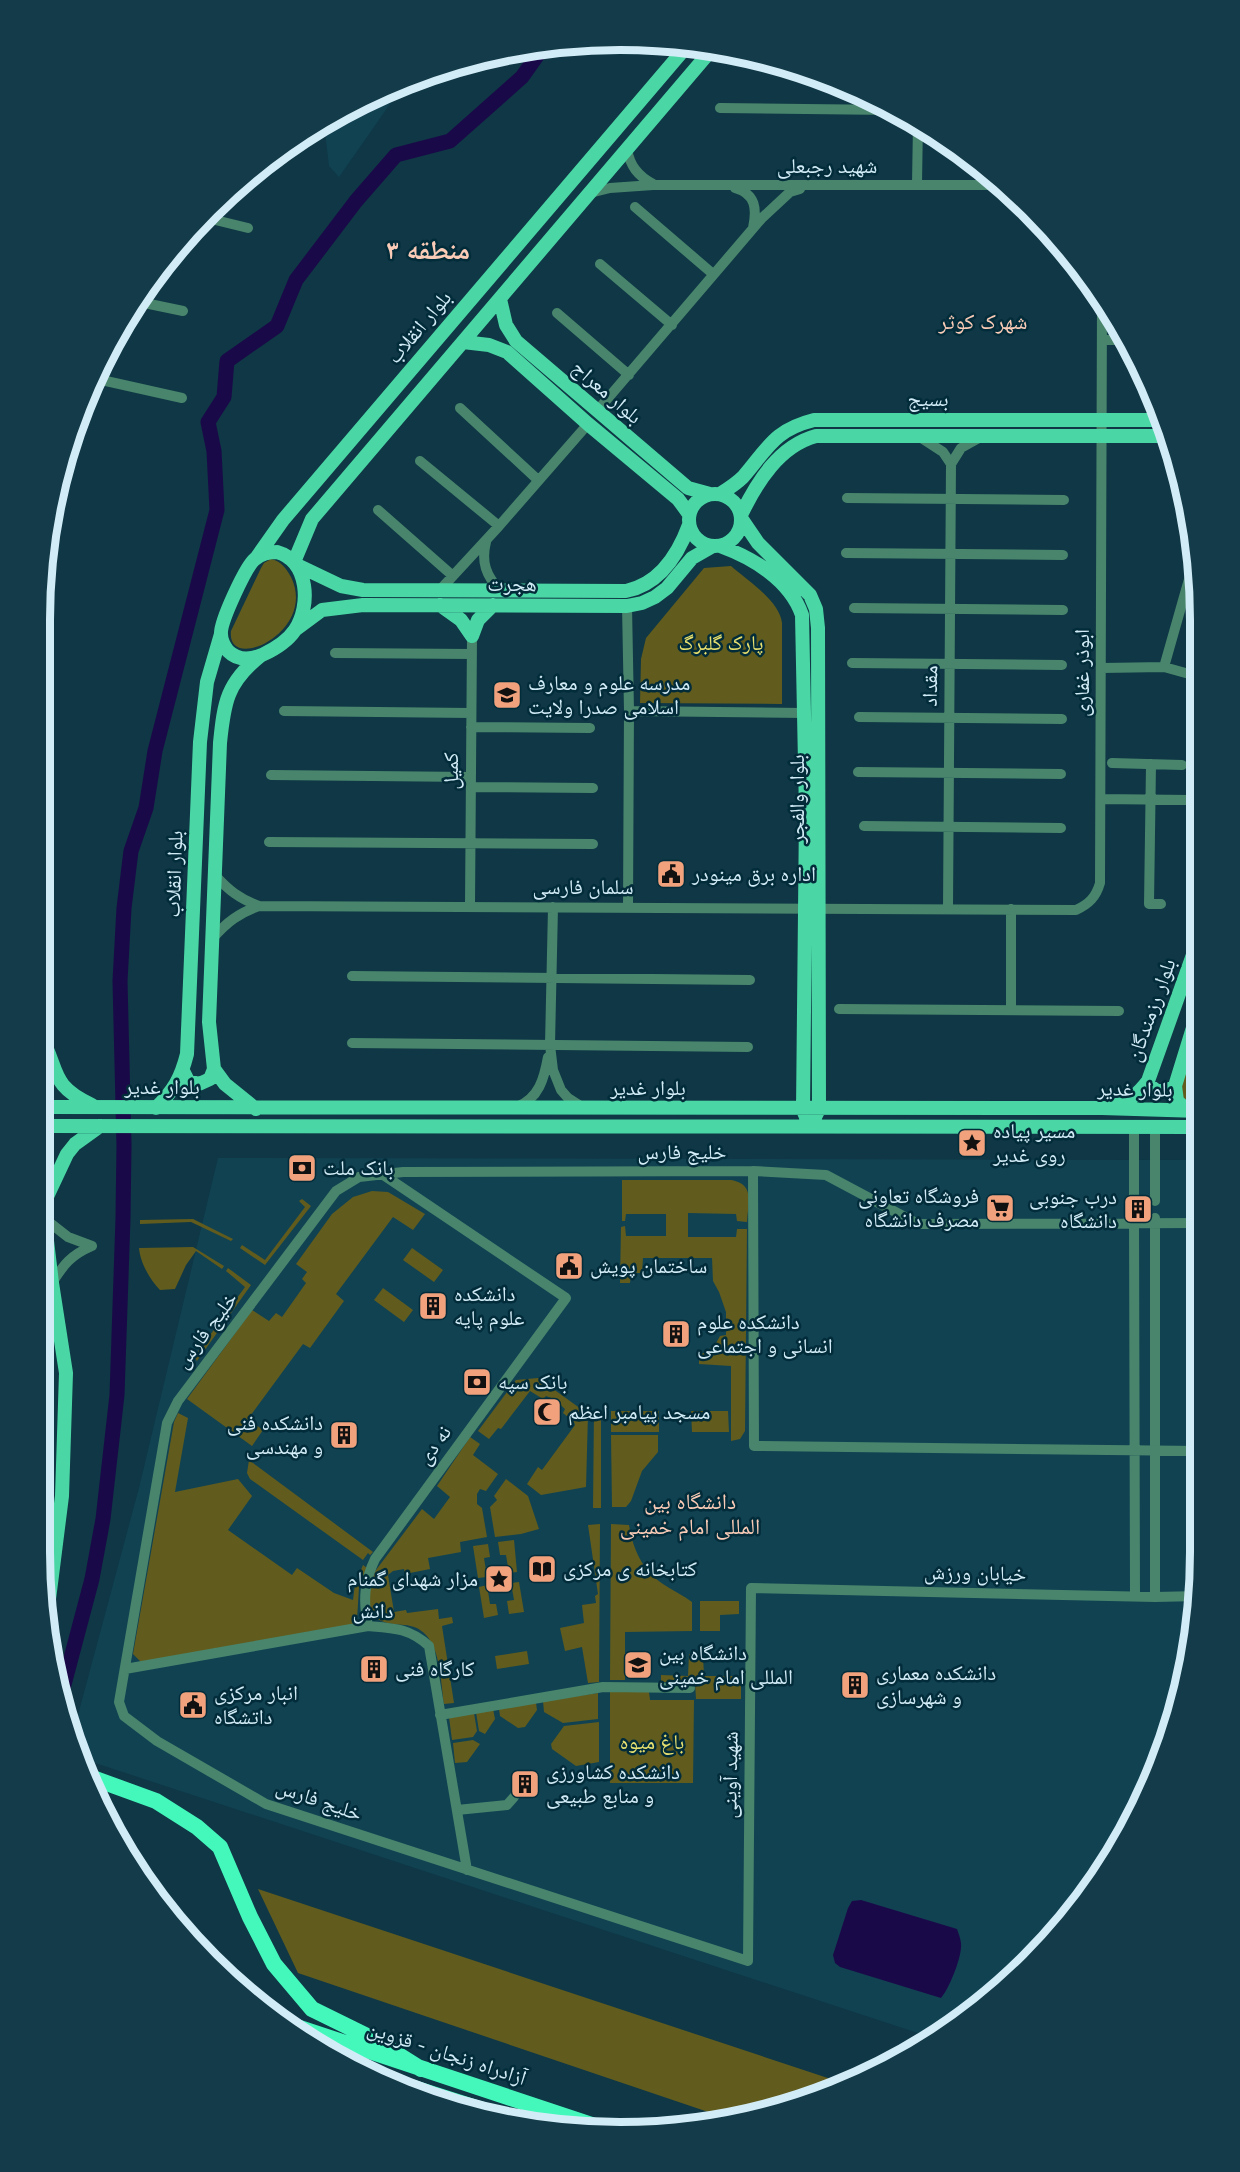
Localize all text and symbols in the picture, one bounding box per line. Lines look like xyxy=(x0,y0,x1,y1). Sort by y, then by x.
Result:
street label: شهید رجبعلی xyxy=(777,152,877,180)
district label: منطقه ۳ xyxy=(386,232,470,269)
street label: بلوار انقلاب xyxy=(380,285,458,369)
district label: شهرک کوثر xyxy=(937,307,1028,337)
street label: بلوار معراج xyxy=(566,354,648,430)
street label: بسیج xyxy=(907,385,949,413)
street label: هجرت xyxy=(487,570,537,598)
park label: پارک گلبرگ xyxy=(679,629,763,657)
street label: ابوذر غفاری xyxy=(1068,629,1096,717)
street label: مقداد xyxy=(916,665,944,707)
place label: مدرسه علوم و معارف اسلامی صدرا ولایت xyxy=(528,669,690,721)
school or university icon: مدرسه علوم و معارف اسلامی صدرا ولایت xyxy=(491,679,523,711)
street label: کمیل xyxy=(437,752,465,790)
street label: بلوار والفجر xyxy=(783,754,811,845)
street label: بلوار انقلاب xyxy=(158,830,190,918)
public building icon: اداره برق مینودر xyxy=(655,858,687,890)
place label: اداره برق مینودر xyxy=(691,860,816,888)
street label: سلمان فارسی xyxy=(532,873,634,901)
street label: بلوار رزمندگان xyxy=(1119,955,1183,1065)
street label: بلوار غدیر xyxy=(123,1073,200,1101)
street label: بلوار غدیر xyxy=(609,1074,686,1102)
street label: بلوار غدیر xyxy=(1096,1074,1173,1104)
place label: مسیر پیاده روی غدیر xyxy=(992,1117,1075,1169)
place icon: مسیر پیاده روی غدیر xyxy=(956,1127,988,1159)
street label: خلیج فارس xyxy=(638,1138,726,1166)
bank icon: بانک ملت xyxy=(286,1152,318,1184)
place label: بانک ملت xyxy=(323,1154,393,1182)
place label: فروشگاه تعاونی مصرف دانشگاه xyxy=(858,1182,979,1234)
place label: درب جنوبی دانشگاه xyxy=(1029,1183,1117,1235)
supermarket icon: فروشگاه تعاونی مصرف دانشگاه xyxy=(984,1192,1016,1224)
building icon: درب جنوبی دانشگاه xyxy=(1122,1193,1154,1225)
public building icon: ساختمان پویش xyxy=(553,1250,585,1282)
place label: ساختمان پویش xyxy=(590,1252,707,1280)
place label: دانشکده علوم پایه xyxy=(454,1280,525,1332)
street label: خلیج فارس xyxy=(168,1286,244,1374)
building icon: دانشکده علوم پایه xyxy=(417,1290,449,1322)
place label: دانشکده علوم انسانی و اجتماعی xyxy=(697,1308,833,1360)
building icon: دانشکده علوم انسانی و اجتماعی xyxy=(660,1318,692,1350)
bank icon: بانک سپه xyxy=(461,1366,493,1398)
place label: بانک سپه xyxy=(498,1368,567,1396)
mosque icon: مسجد پیامبر اعظم xyxy=(531,1396,563,1428)
place label: مسجد پیامبر اعظم xyxy=(568,1398,710,1426)
place label: دانشکده فنی و مهندسی xyxy=(227,1409,323,1461)
building icon: دانشکده فنی و مهندسی xyxy=(328,1419,360,1451)
street label: نه دی xyxy=(410,1420,458,1470)
district label: دانشگاه بین المللی امام خمینی xyxy=(620,1487,760,1542)
library icon: کتابخانه ی مرکزی xyxy=(526,1553,558,1585)
place label: کتابخانه ی مرکزی xyxy=(563,1555,697,1583)
street label: خیابان ورزش xyxy=(924,1558,1026,1588)
place icon: مزار شهدای گمنام xyxy=(483,1563,515,1595)
place label: مزار شهدای گمنام xyxy=(347,1565,478,1593)
street label: دانش xyxy=(353,1597,393,1625)
place label: دانشگاه بین المللی امام خمینی xyxy=(659,1639,793,1691)
school or university icon: دانشگاه بین المللی امام خمینی xyxy=(622,1649,654,1681)
building icon: کارگاه فنی xyxy=(358,1653,390,1685)
place label: کارگاه فنی xyxy=(395,1655,475,1683)
place label: دانشکده معماری و شهرسازی xyxy=(876,1659,996,1711)
building icon: دانشکده معماری و شهرسازی xyxy=(839,1669,871,1701)
place label: انبار مرکزی داتشگاه xyxy=(214,1679,298,1731)
public building icon: انبار مرکزی داتشگاه xyxy=(177,1689,209,1721)
park label: باغ میوه xyxy=(620,1728,684,1756)
street label: شهید آوینی xyxy=(715,1731,745,1819)
place label: دانشکده کشاورزی و منابع طبیعی xyxy=(546,1758,680,1810)
building icon: دانشکده کشاورزی و منابع طبیعی xyxy=(509,1768,541,1800)
street label: خلیج فارس xyxy=(272,1772,366,1828)
street label: آزادراه زنجان - قزوین xyxy=(364,2014,531,2092)

